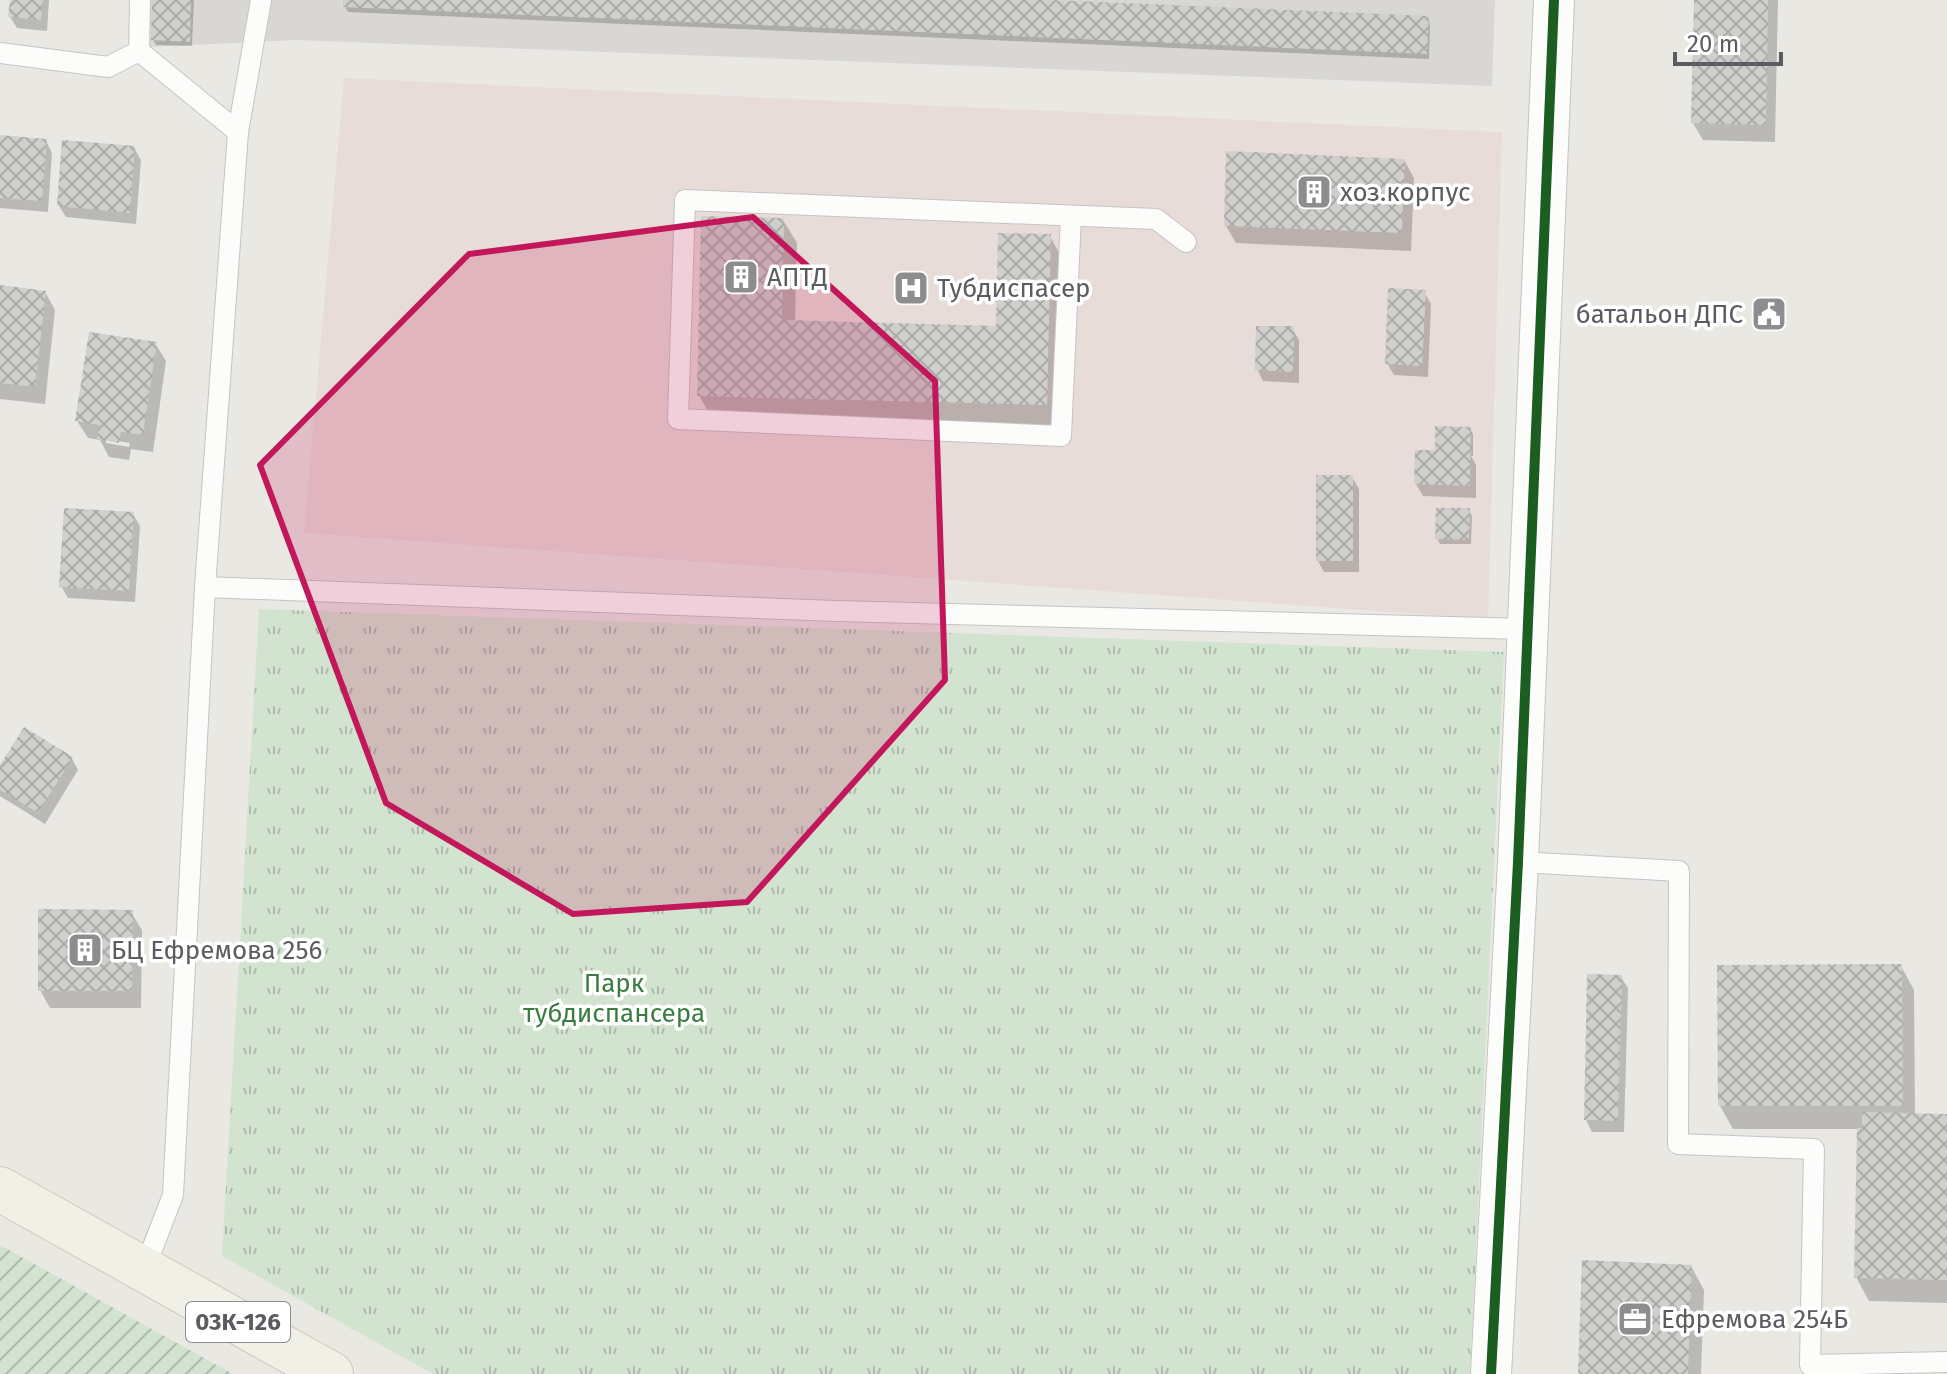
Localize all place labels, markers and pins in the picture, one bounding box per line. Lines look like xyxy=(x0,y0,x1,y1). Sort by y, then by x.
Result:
building icon: хоз.корпус xyxy=(1295,173,1333,211)
place label: хоз.корпус xyxy=(1340,177,1471,208)
building icon: АПТД xyxy=(722,258,760,296)
place label: АПТД xyxy=(767,262,828,293)
hospital icon: Тубдиспасер xyxy=(892,269,930,307)
place label: Тубдиспасер xyxy=(937,273,1091,304)
public building icon: батальон ДПС xyxy=(1750,295,1788,333)
place label: батальон ДПС xyxy=(1576,299,1743,330)
building icon: БЦ Ефремова 256 xyxy=(66,931,104,969)
place label: БЦ Ефремова 256 xyxy=(111,935,322,966)
office icon: Ефремова 254Б xyxy=(1616,1300,1654,1338)
place label: Ефремова 254Б xyxy=(1661,1304,1848,1335)

